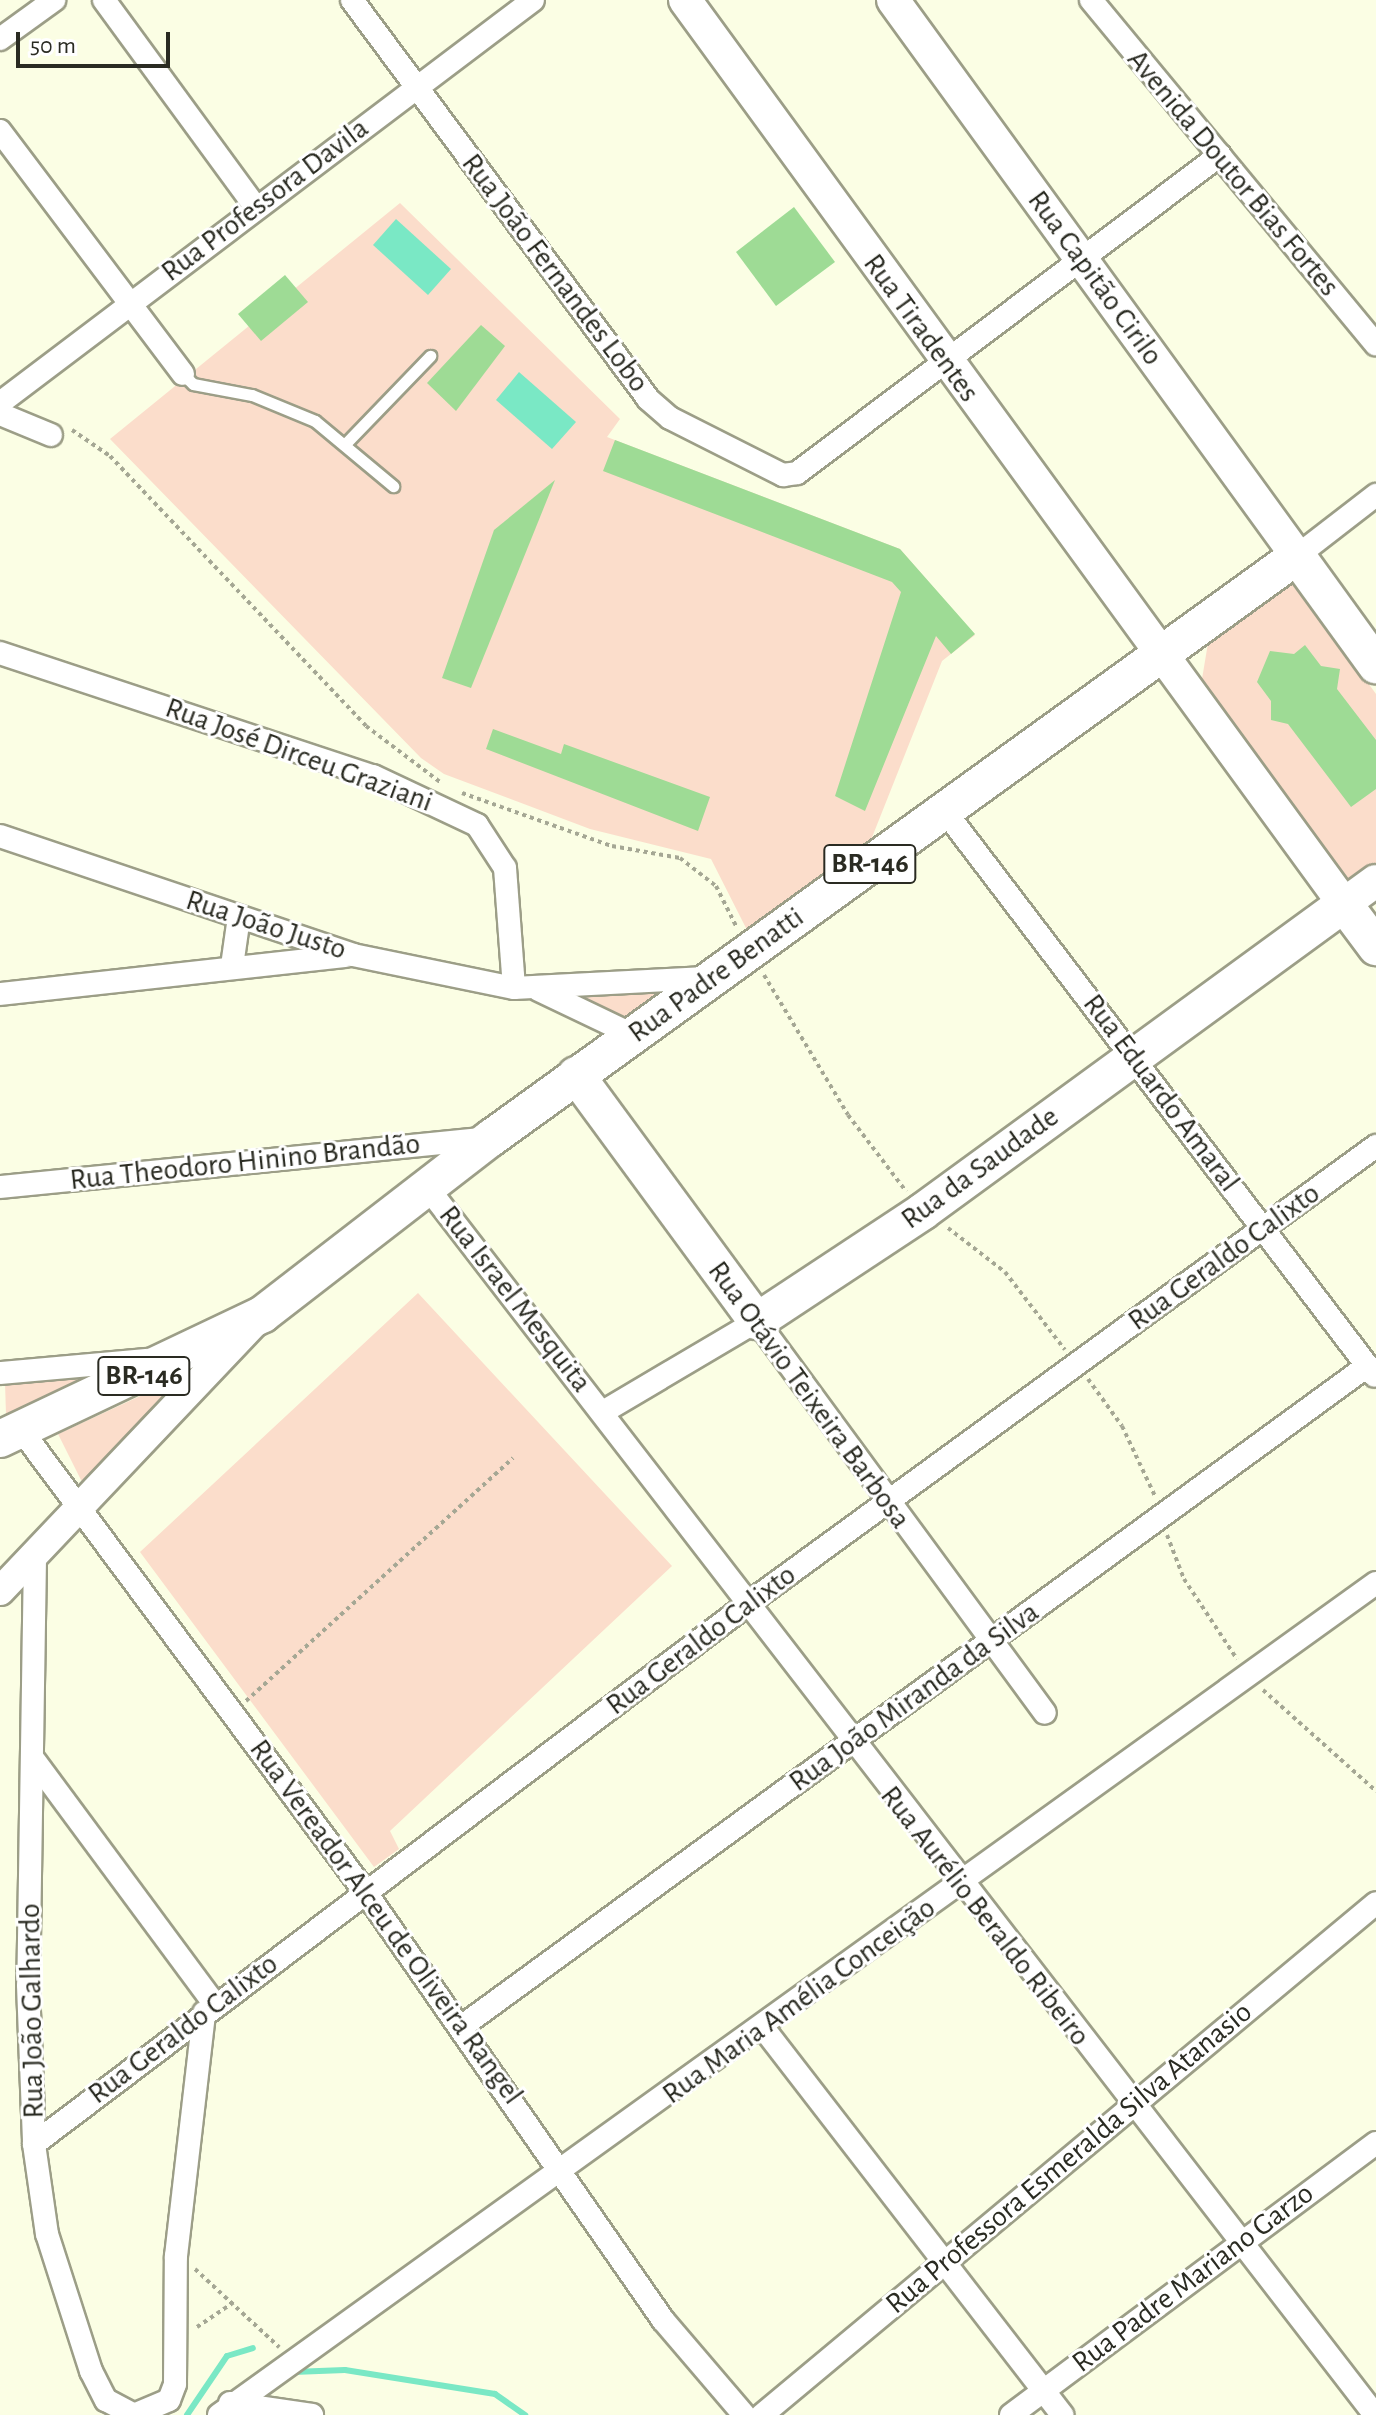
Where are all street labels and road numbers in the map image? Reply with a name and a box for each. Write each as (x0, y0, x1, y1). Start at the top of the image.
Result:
street label: Avenida Doutor Bias Fortes (1119, 42, 1347, 304)
street label: Rua Professora Davila (154, 110, 376, 290)
street label: Rua João Fernandes Lobo (454, 147, 656, 399)
street label: Rua Capitão Cirilo (1020, 184, 1170, 372)
street label: Rua Tiradentes (855, 247, 987, 409)
street label: Rua José Dirceu Graziani (160, 690, 438, 820)
road number: BR-146 (822, 840, 918, 888)
street label: Rua João Justo (181, 882, 351, 968)
street label: Rua Padre Benatti (621, 899, 811, 1051)
street label: Rua Eduardo Amaral (1075, 987, 1247, 1199)
street label: Rua da Saudade (894, 1099, 1066, 1237)
street label: Rua Theodoro Hinino Brandão (68, 1126, 422, 1198)
street label: Rua Geraldo Calixto (1121, 1175, 1327, 1339)
street label: Rua Israel Mesquita (431, 1198, 599, 1400)
street label: Rua Otávio Teixeira Barbosa (700, 1254, 918, 1536)
road number: BR-146 (96, 1352, 192, 1400)
street label: Rua Geraldo Calixto (599, 1557, 803, 1723)
street label: Rua João Miranda da Silva (782, 1594, 1046, 1800)
street label: Rua Vereador Alceu de Oliveira Rangel (241, 1732, 531, 2112)
street label: Rua Aurélio Beraldo Ribeiro (872, 1779, 1098, 2053)
street label: Rua Maria Amélia Conceição (656, 1890, 942, 2112)
street label: Rua João Galhardo (12, 1903, 52, 2119)
street label: Rua Geraldo Calixto (81, 1946, 285, 2112)
street label: Rua Professora Esmeralda Silva Atanasio (879, 1994, 1259, 2322)
street label: Rua Padre Mariano Garzo (1065, 2175, 1321, 2381)

